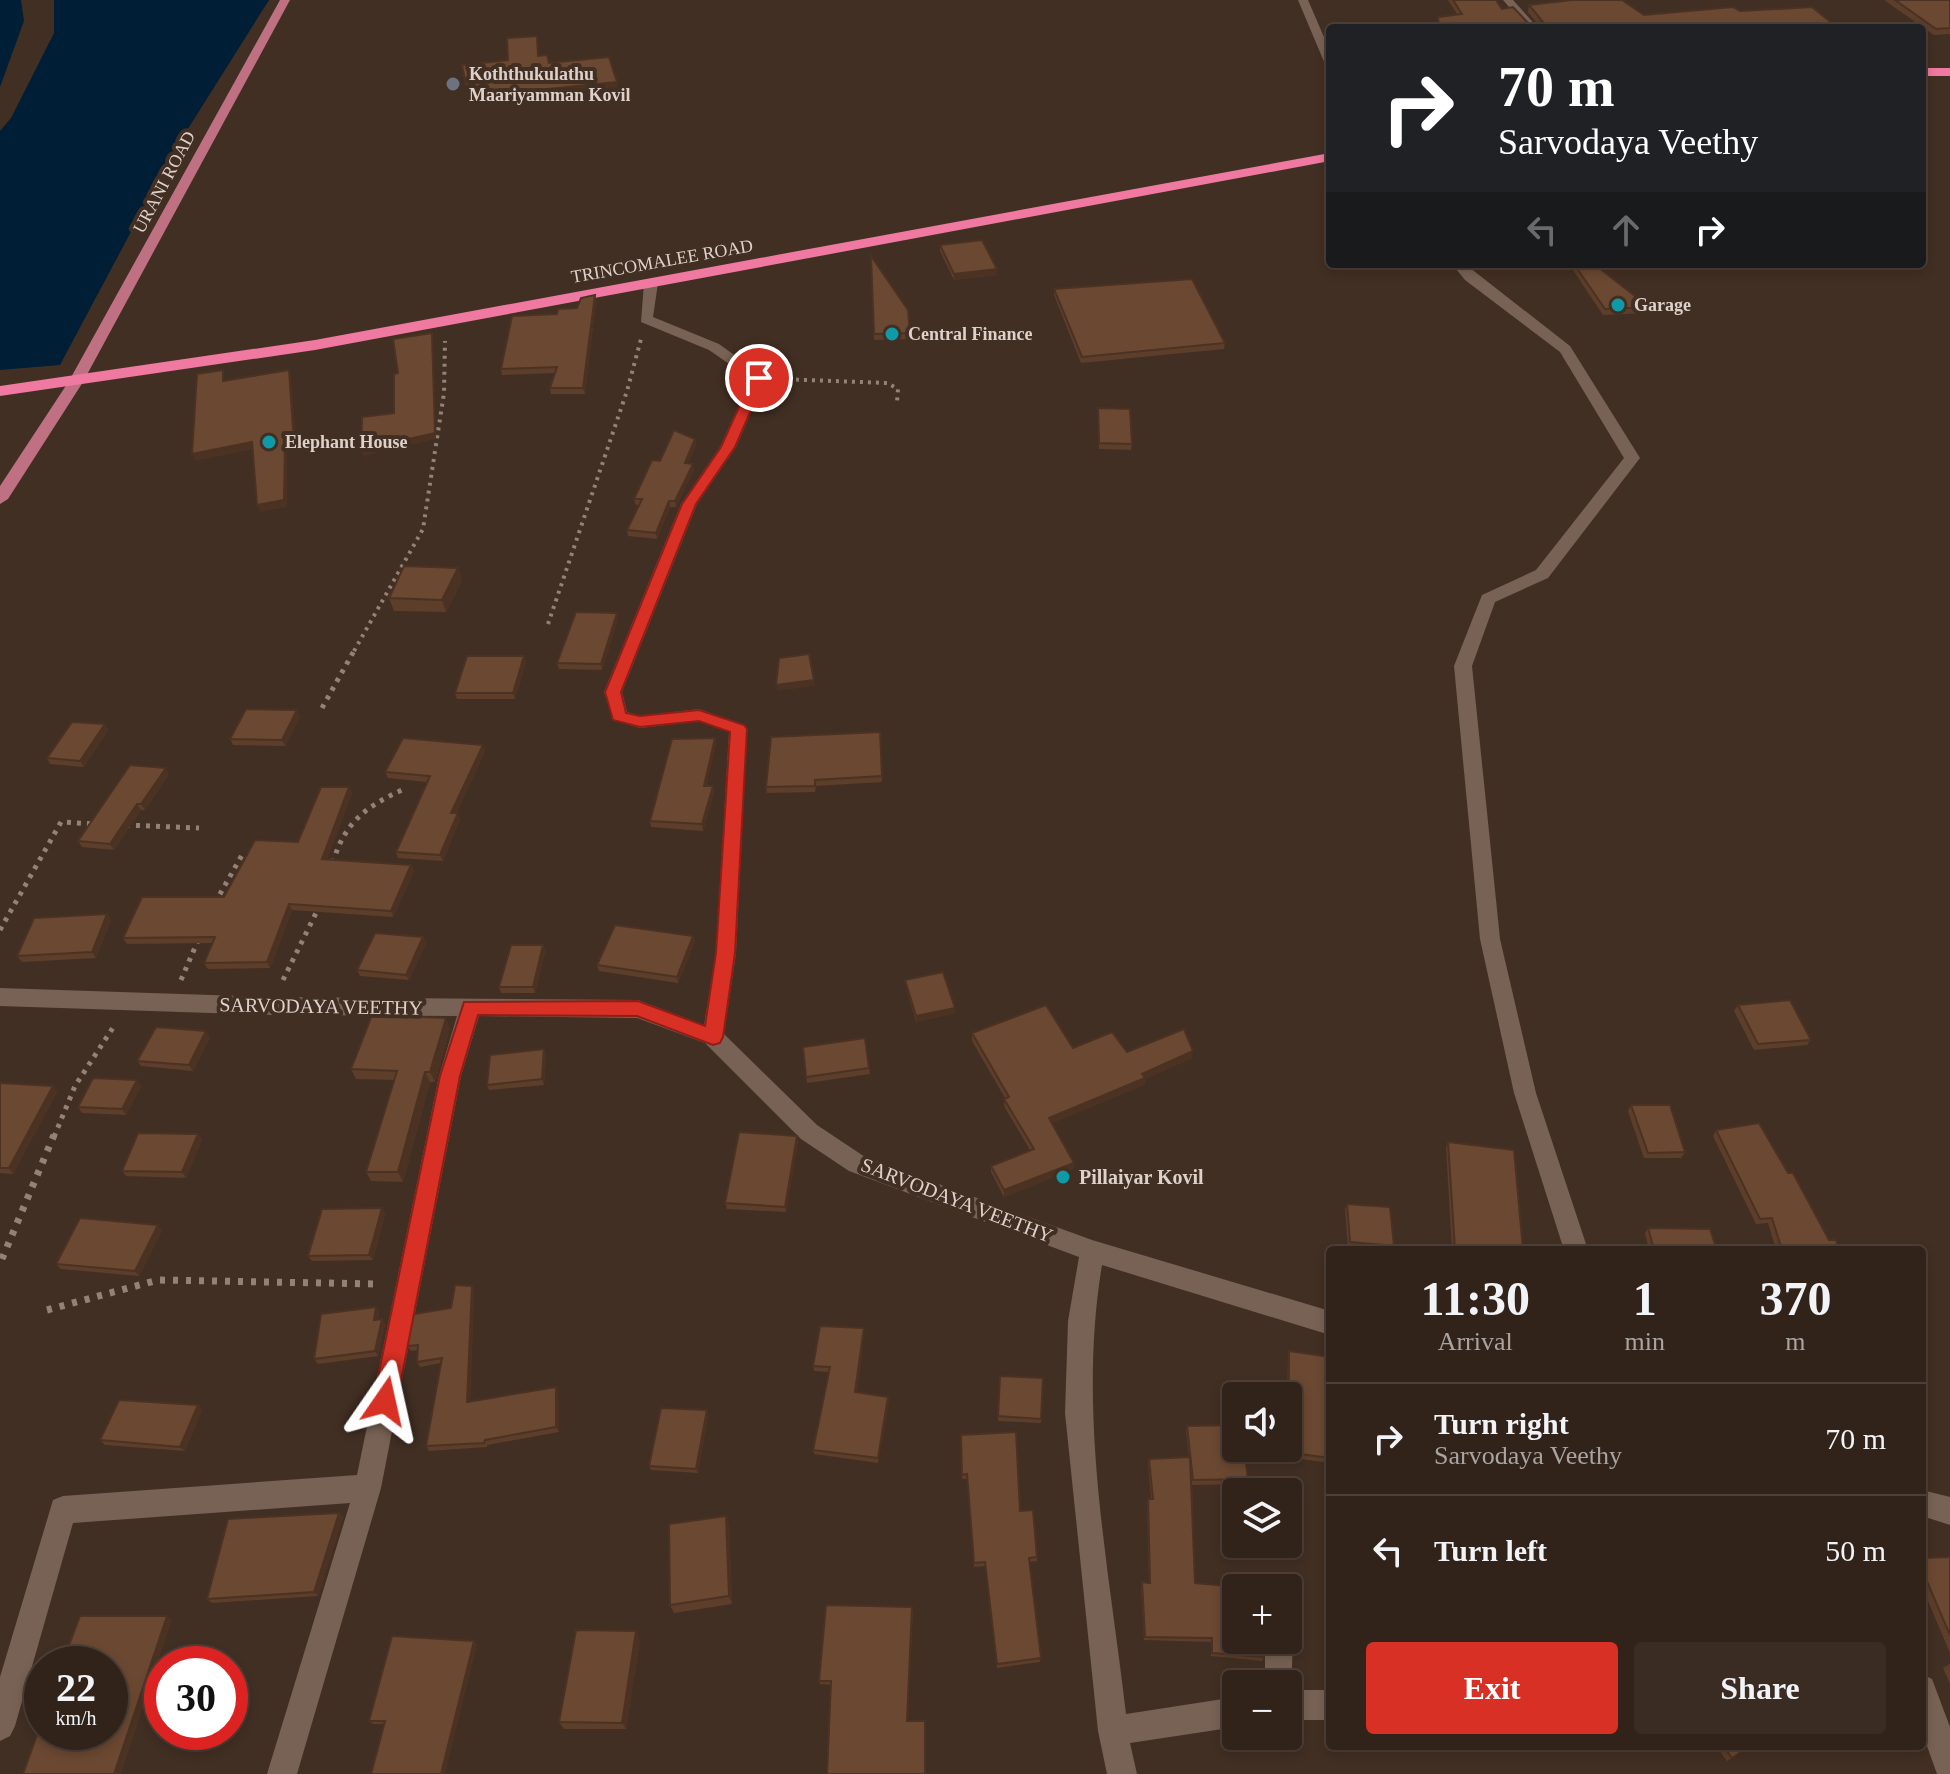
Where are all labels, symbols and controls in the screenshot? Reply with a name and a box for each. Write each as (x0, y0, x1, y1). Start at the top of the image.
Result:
icon: right (1366, 56, 1470, 160)
text: 70 m (1498, 56, 1615, 118)
place label: Koththukulathu Maariyamman Kovil (469, 64, 630, 105)
marker: Koththukulathu Maariyamman Kovil (444, 75, 462, 93)
text: Sarvodaya Veethy (1498, 122, 1758, 162)
street label: URANI ROAD (129, 128, 199, 236)
icon: left (1520, 208, 1564, 252)
icon: ahead (1604, 208, 1648, 252)
icon: right (1688, 208, 1732, 252)
street label: TRINCOMALEE ROAD (569, 235, 755, 287)
place label: Garage (1634, 295, 1691, 315)
marker: Garage (1609, 296, 1627, 314)
place label: Central Finance (908, 324, 1032, 344)
marker: Central Finance (883, 325, 901, 343)
pin (725, 344, 793, 412)
icon: arrive (737, 356, 781, 400)
place label: Elephant House (285, 432, 408, 452)
marker: Elephant House (260, 433, 278, 451)
street label: SARVODAYA VEETHY (219, 993, 423, 1019)
street label: SARVODAYA VEETHY (858, 1153, 1056, 1247)
place label: Pillaiyar Kovil (1079, 1166, 1204, 1189)
marker: Pillaiyar Kovil (1054, 1168, 1072, 1186)
text: 11:30 (1421, 1272, 1530, 1325)
text: 1 (1633, 1272, 1657, 1325)
text: 370 (1759, 1272, 1831, 1325)
text: Arrival (1438, 1327, 1513, 1356)
text: min (1624, 1327, 1665, 1356)
text: m (1785, 1327, 1806, 1356)
position arrow (343, 1359, 427, 1443)
map controls (1222, 1382, 1302, 1750)
button: sound (1222, 1382, 1302, 1462)
text: Turn right (1434, 1407, 1569, 1440)
icon: right (1366, 1417, 1410, 1461)
text: 70 m (1825, 1422, 1886, 1455)
text: Sarvodaya Veethy (1434, 1441, 1622, 1470)
button: layers (1222, 1478, 1302, 1558)
icon: left (1366, 1529, 1410, 1573)
text: Turn left (1434, 1534, 1547, 1567)
text: 50 m (1825, 1534, 1886, 1567)
button: + (1222, 1574, 1302, 1654)
button: Exit (1366, 1642, 1618, 1734)
button: Share (1634, 1642, 1886, 1734)
speed limit sign: 30 (144, 1646, 248, 1750)
text: 22 (56, 1665, 96, 1710)
button: − (1222, 1670, 1302, 1750)
text: km/h (55, 1707, 97, 1729)

